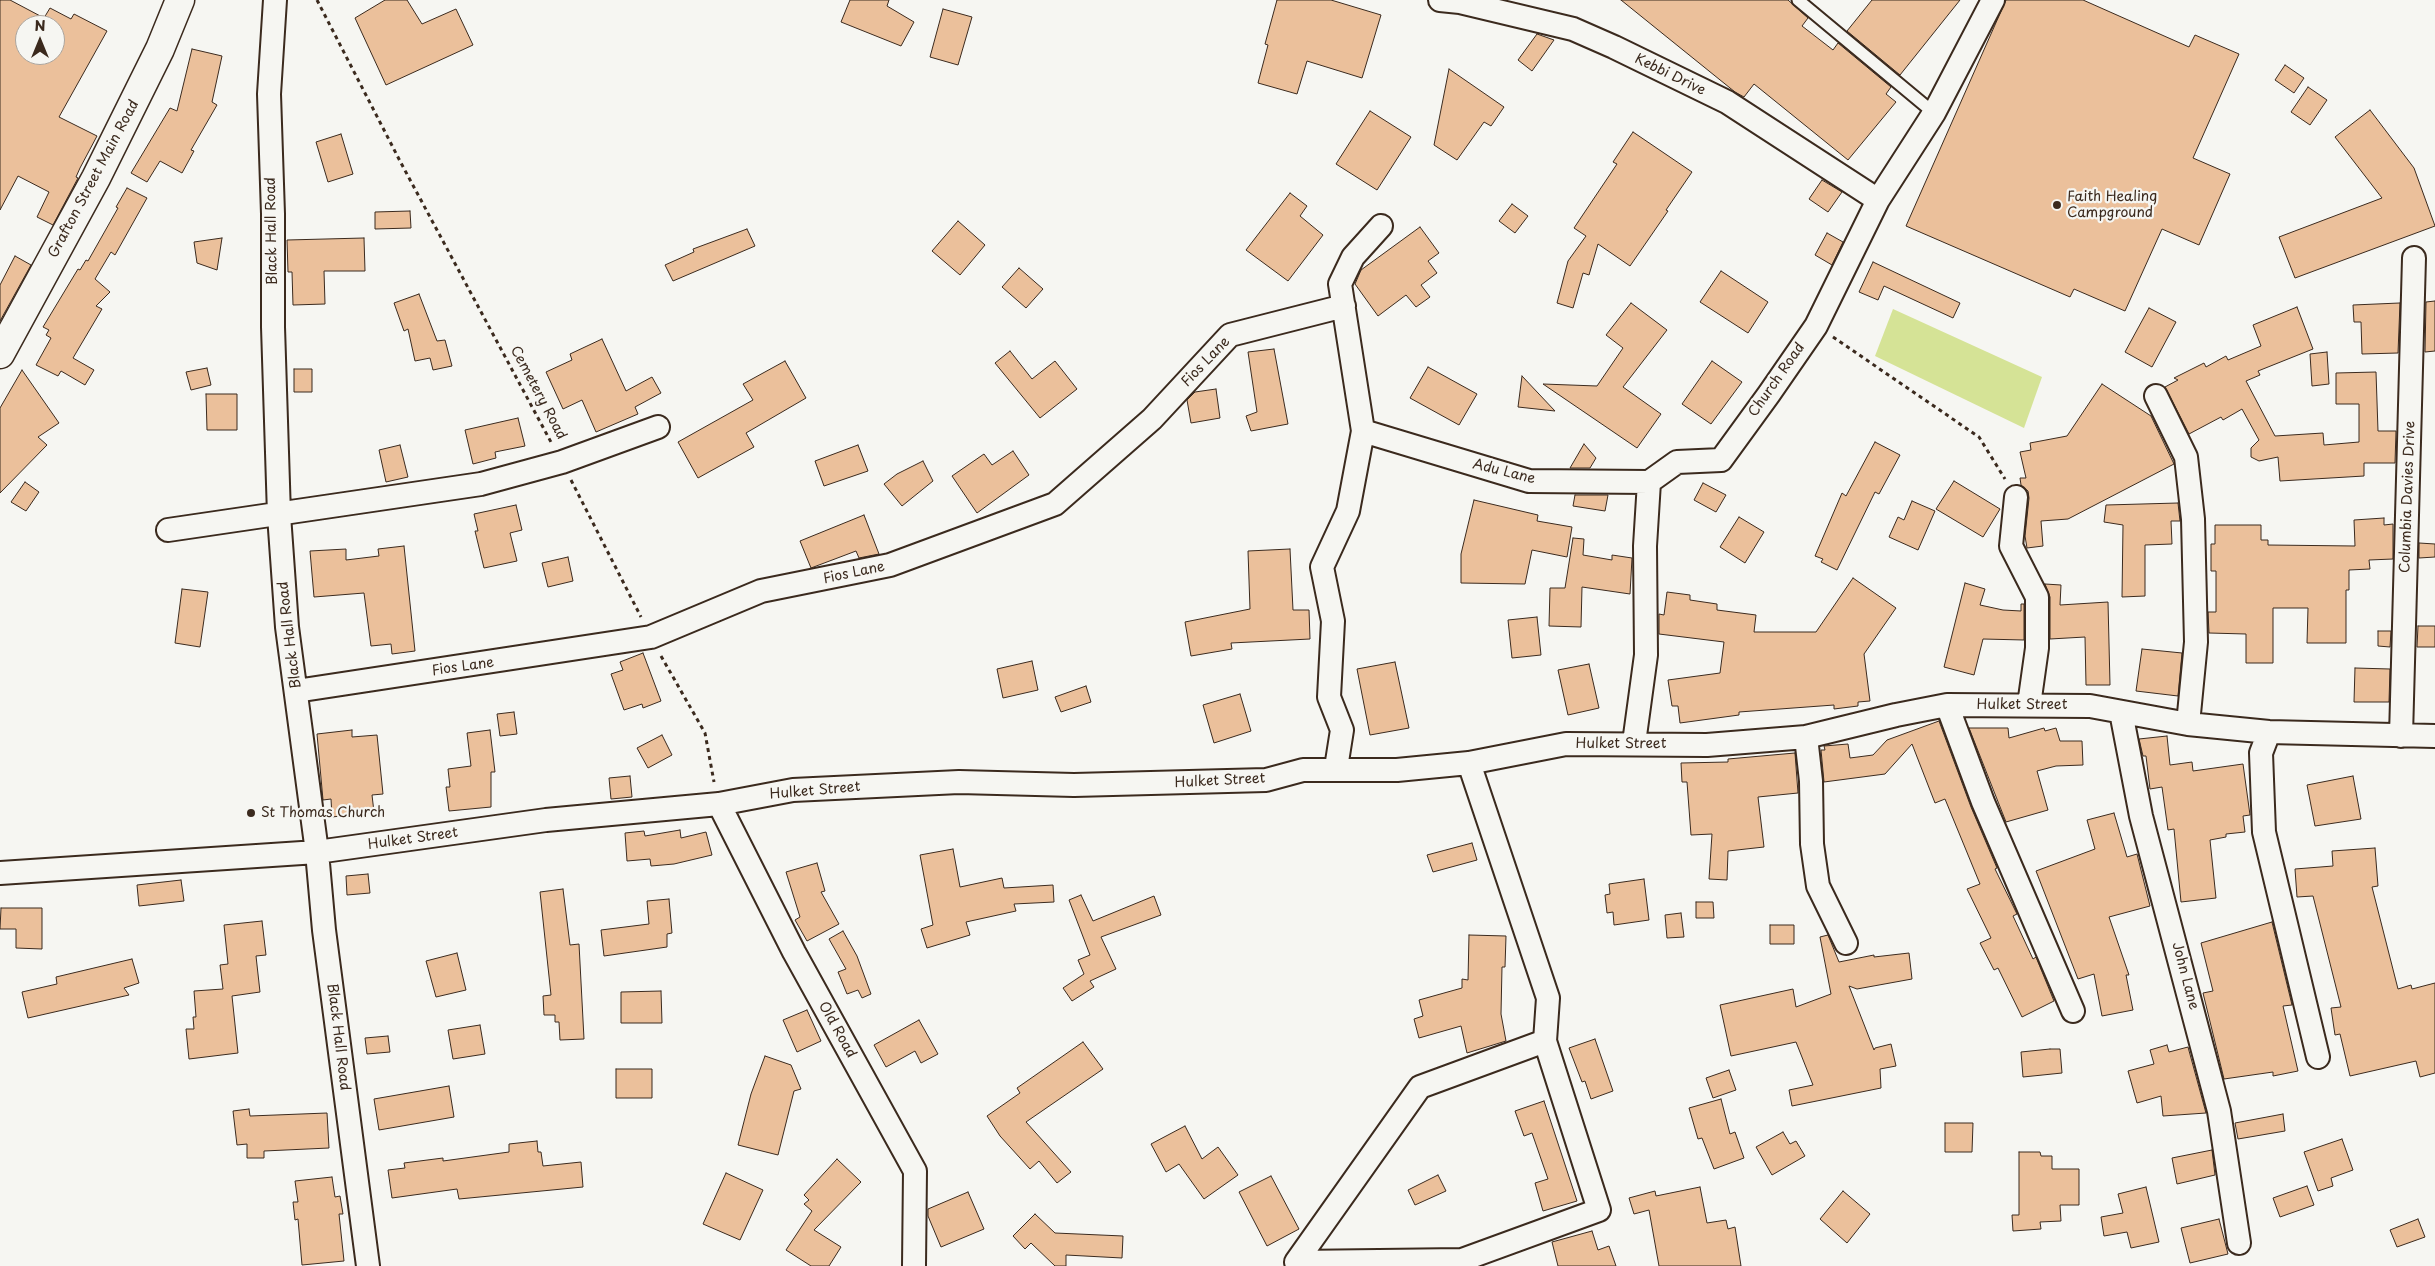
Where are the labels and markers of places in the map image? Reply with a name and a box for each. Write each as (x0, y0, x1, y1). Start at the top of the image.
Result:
place label: Faith Healing Campground (2067, 189, 2157, 222)
marker: Faith Healing Campground (2051, 199, 2063, 211)
place label: St Thomas Church (261, 805, 385, 821)
marker: St Thomas Church (245, 807, 257, 819)

